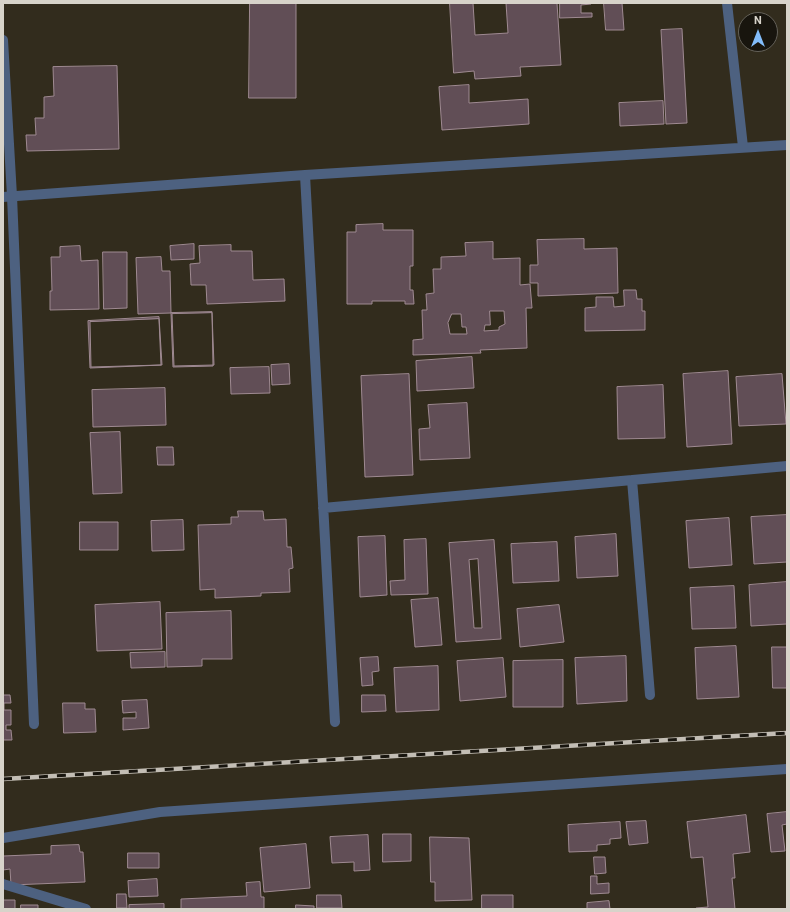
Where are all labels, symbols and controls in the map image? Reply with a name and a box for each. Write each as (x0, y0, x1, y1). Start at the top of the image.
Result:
north arrow (738, 12, 778, 52)
text: N (754, 14, 762, 27)

